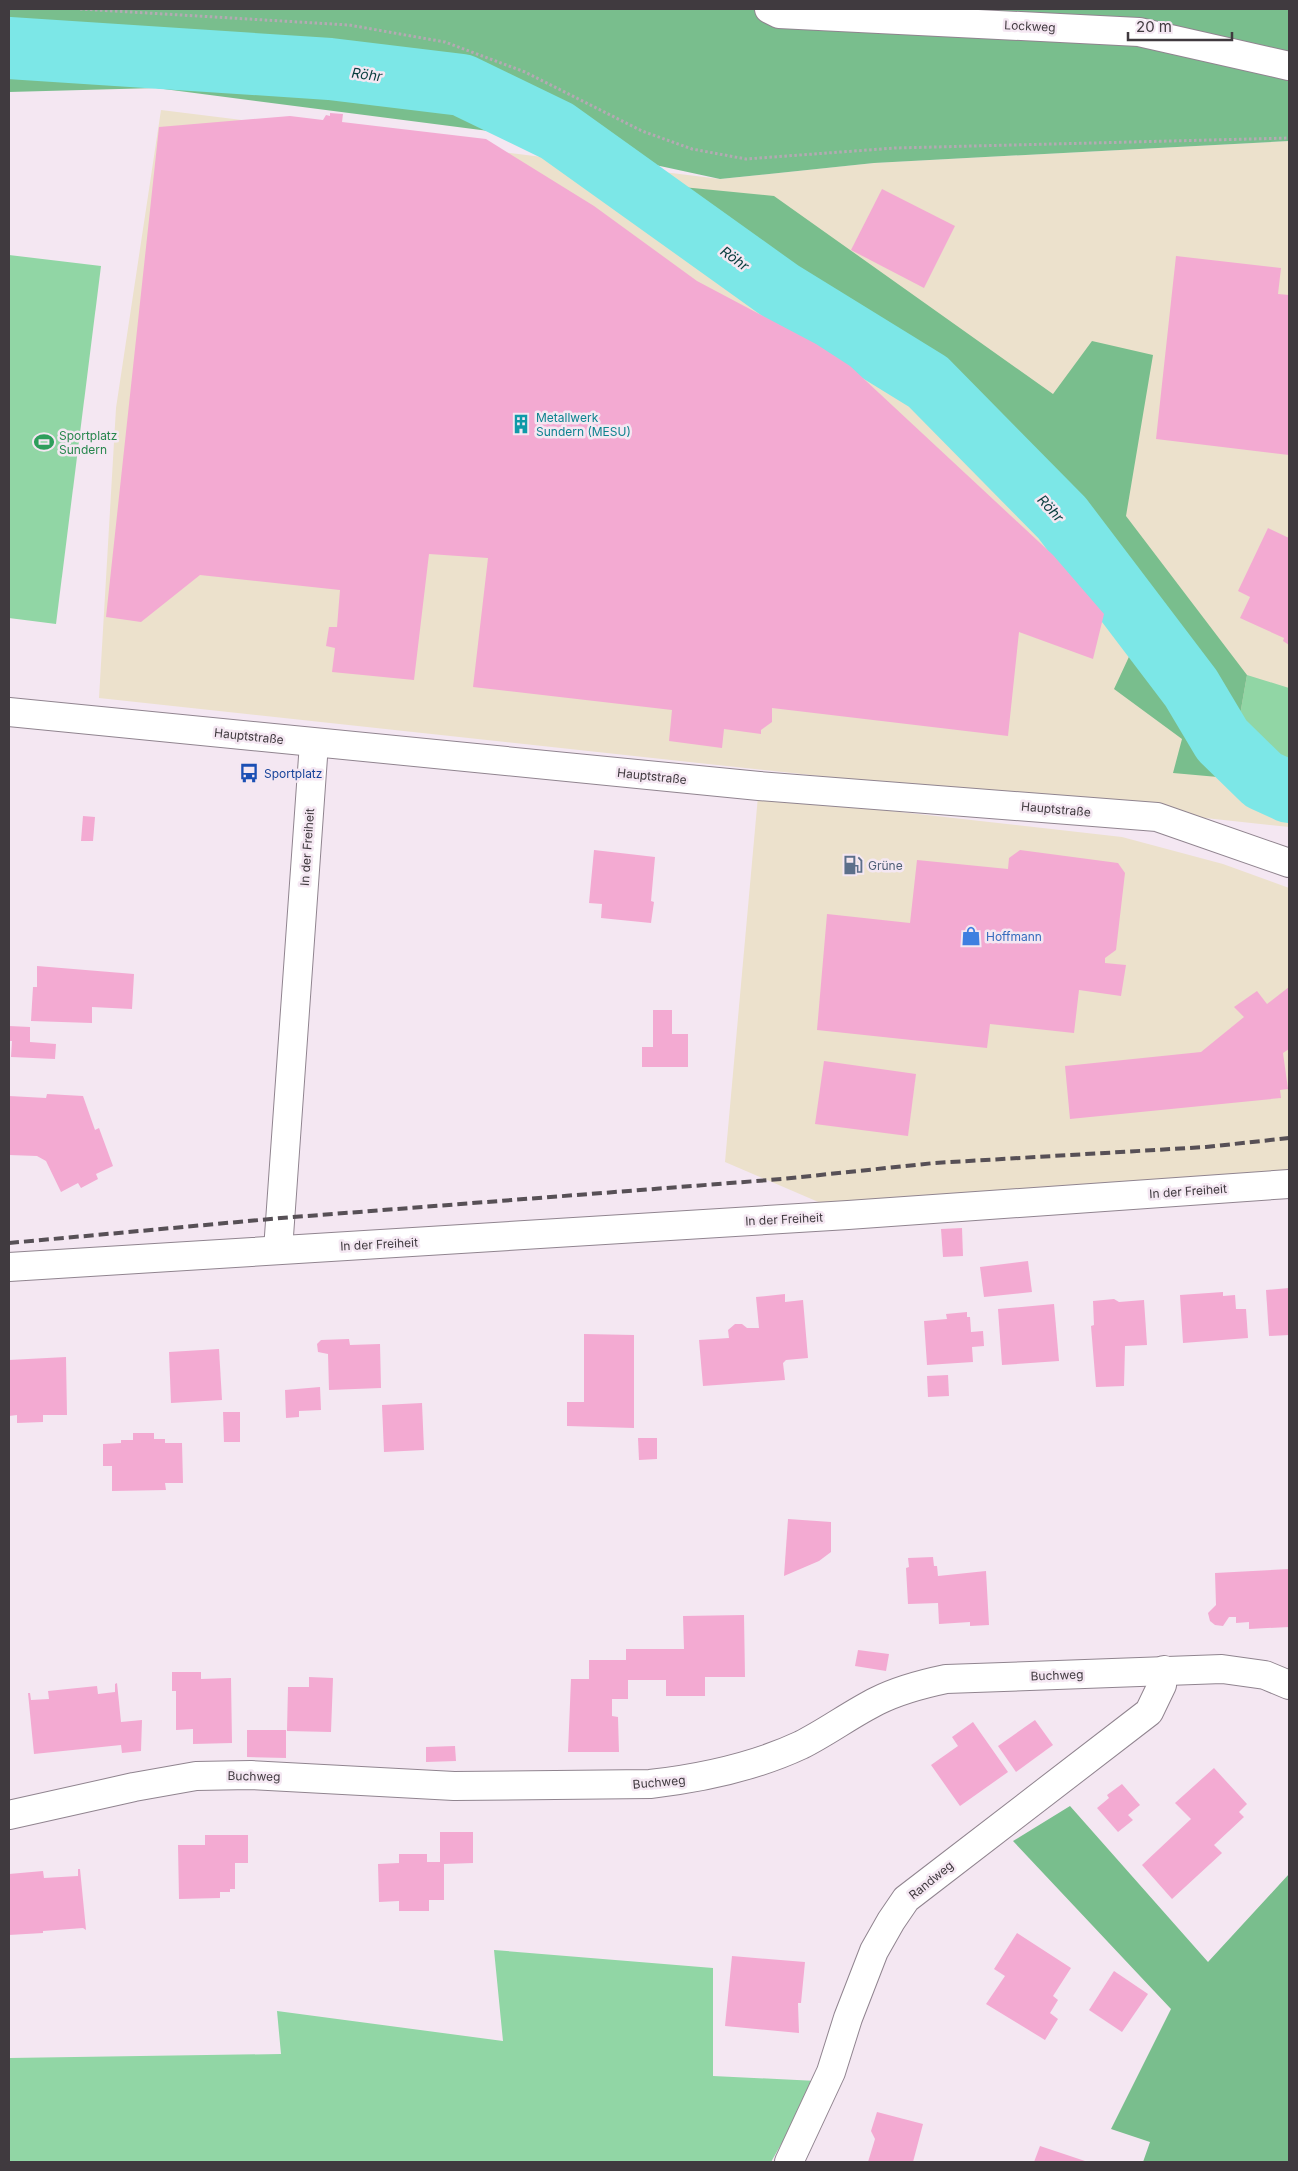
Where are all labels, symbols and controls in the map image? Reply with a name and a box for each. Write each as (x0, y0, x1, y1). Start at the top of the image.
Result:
scale bar (1128, 10, 1232, 42)
street label: Lockweg (1004, 17, 1056, 35)
text: 20 m (1136, 17, 1172, 36)
water label: Röhr (351, 64, 384, 84)
water label: Röhr (718, 242, 753, 274)
place label: Metallwerk Sundern (MESU) (536, 410, 631, 439)
building icon: Metallwerk Sundern (MESU) (510, 413, 532, 435)
place label: Sportplatz Sundern (59, 428, 117, 457)
sports icon: Sportplatz Sundern (33, 431, 55, 453)
water label: Röhr (1034, 491, 1068, 526)
street label: Hauptstraße (213, 725, 285, 747)
bus stop icon: Sportplatz (238, 762, 260, 784)
street label: Hauptstraße (616, 765, 688, 787)
place label: Sportplatz (264, 766, 322, 781)
street label: Hauptstraße (1021, 798, 1091, 820)
street label: In der Freiheit (297, 808, 317, 886)
fuel station icon: Grüne (842, 854, 864, 876)
place label: Grüne (868, 858, 903, 873)
shop icon: Hoffmann (960, 925, 982, 947)
place label: Hoffmann (986, 929, 1042, 944)
street label: In der Freiheit (1149, 1181, 1227, 1201)
street label: In der Freiheit (745, 1209, 823, 1229)
street label: In der Freiheit (340, 1234, 418, 1254)
street label: Buchweg (1030, 1667, 1084, 1683)
street label: Buchweg (227, 1768, 281, 1784)
street label: Buchweg (632, 1772, 686, 1792)
street label: Randweg (906, 1858, 956, 1902)

